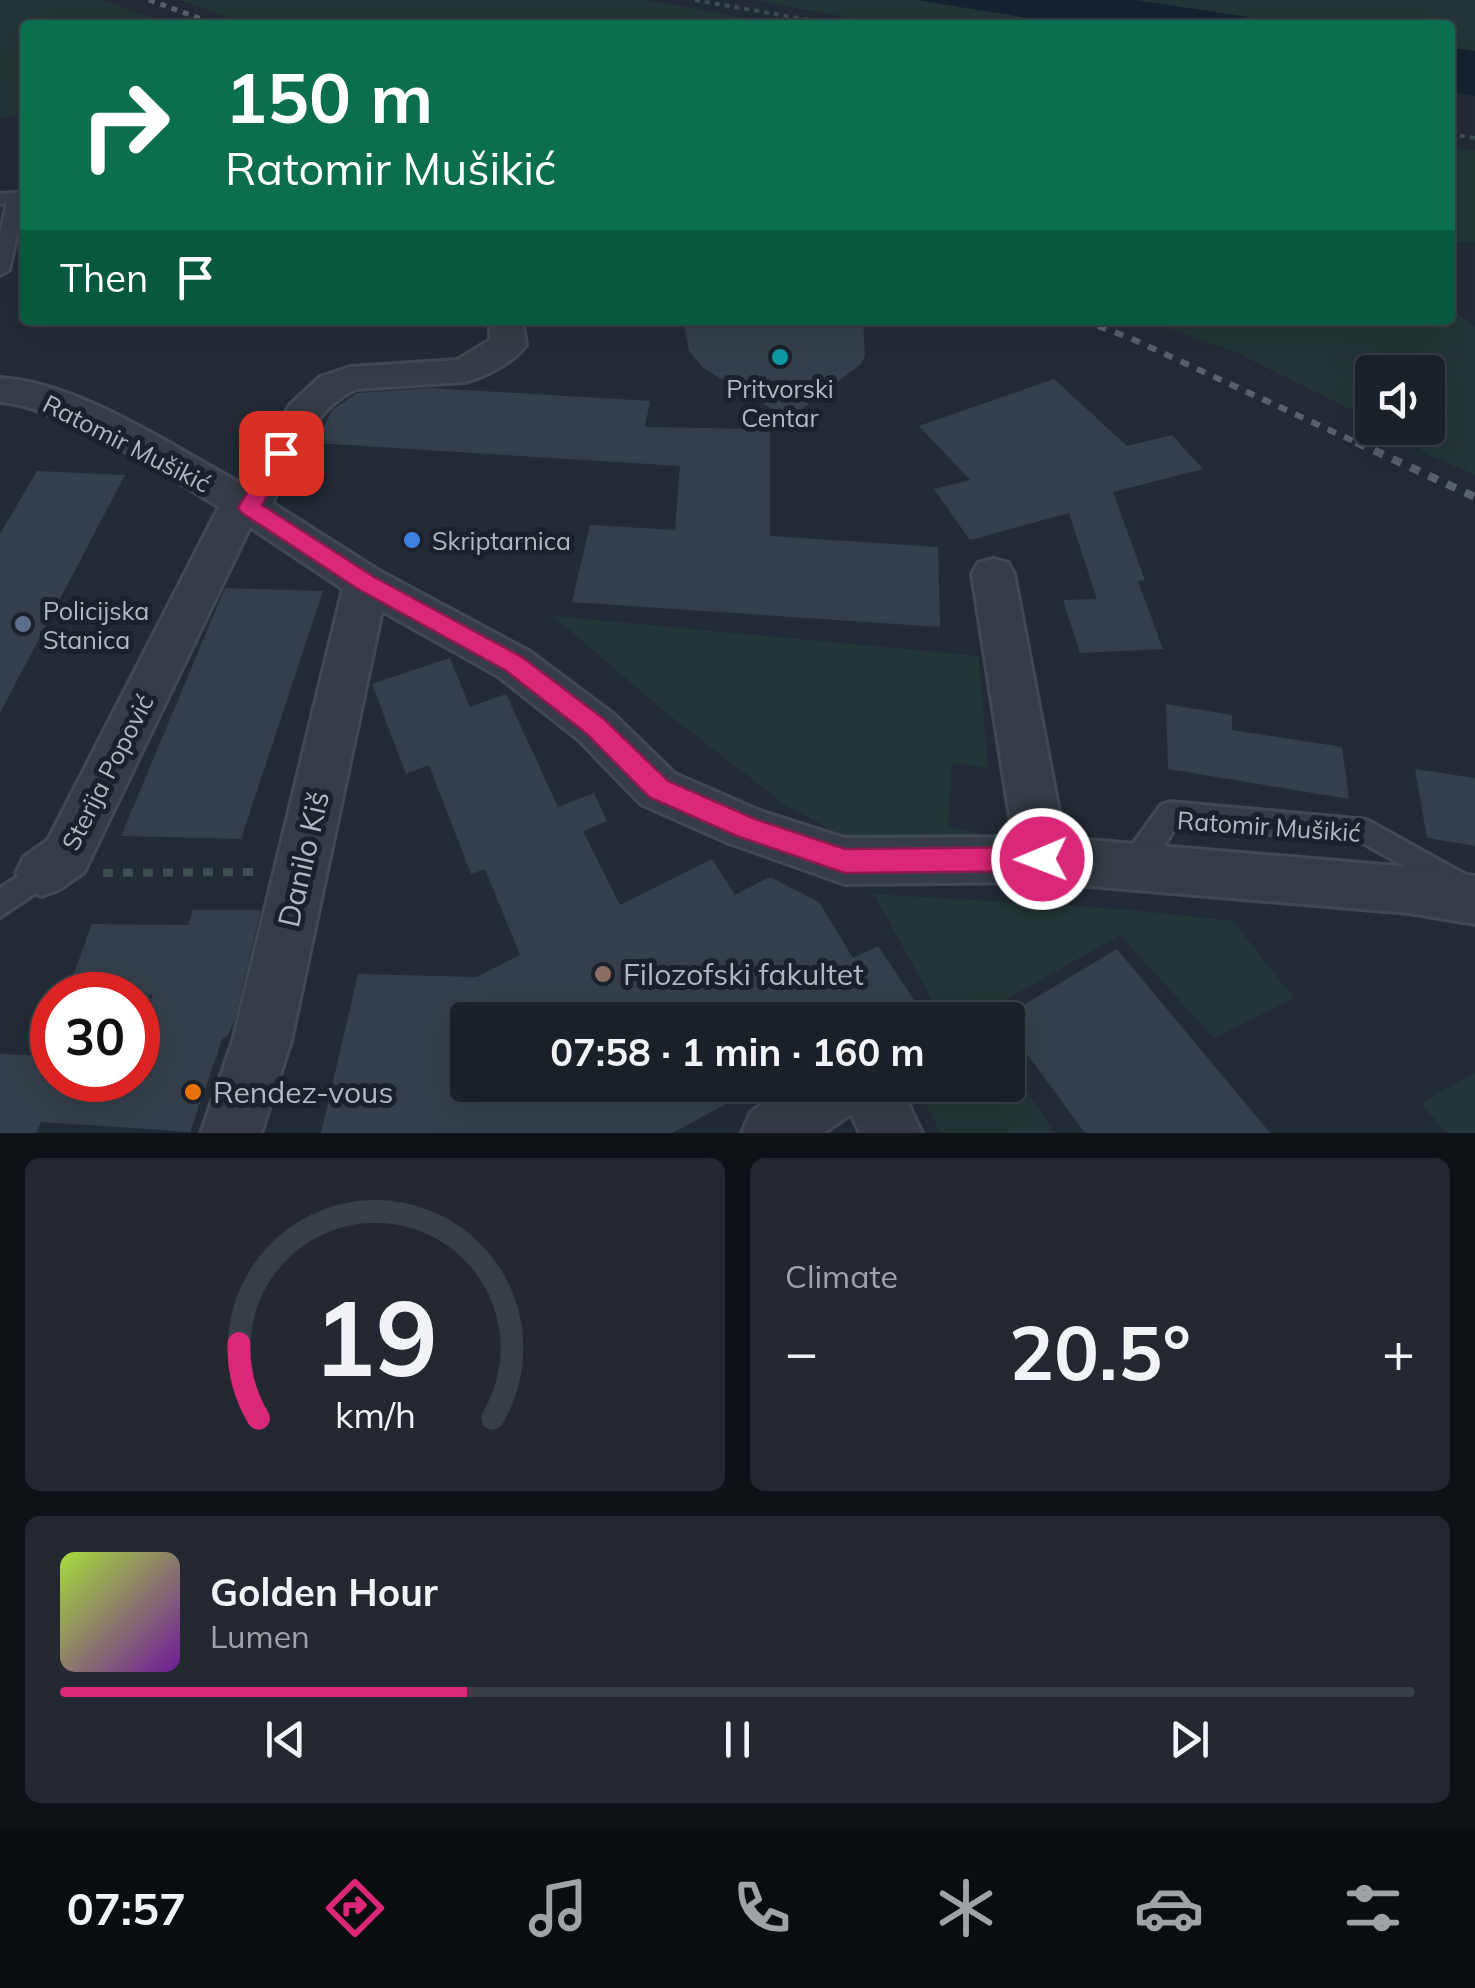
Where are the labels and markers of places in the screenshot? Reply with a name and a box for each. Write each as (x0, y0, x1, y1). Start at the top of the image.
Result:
marker: Pritvorski Centar (769, 346, 791, 368)
place label: Pritvorski Centar (726, 373, 834, 433)
pin (239, 411, 324, 496)
place label: Skriptarnica (432, 525, 571, 556)
marker: Skriptarnica (401, 529, 423, 551)
place label: Policijska Stanica (43, 595, 149, 655)
marker: Policijska Stanica (12, 613, 34, 635)
place label: Filozofski fakultet (623, 955, 864, 993)
marker: Filozofski fakultet (592, 963, 614, 985)
place label: Rendez-vous (213, 1073, 393, 1111)
marker: Rendez-vous (182, 1081, 204, 1103)

